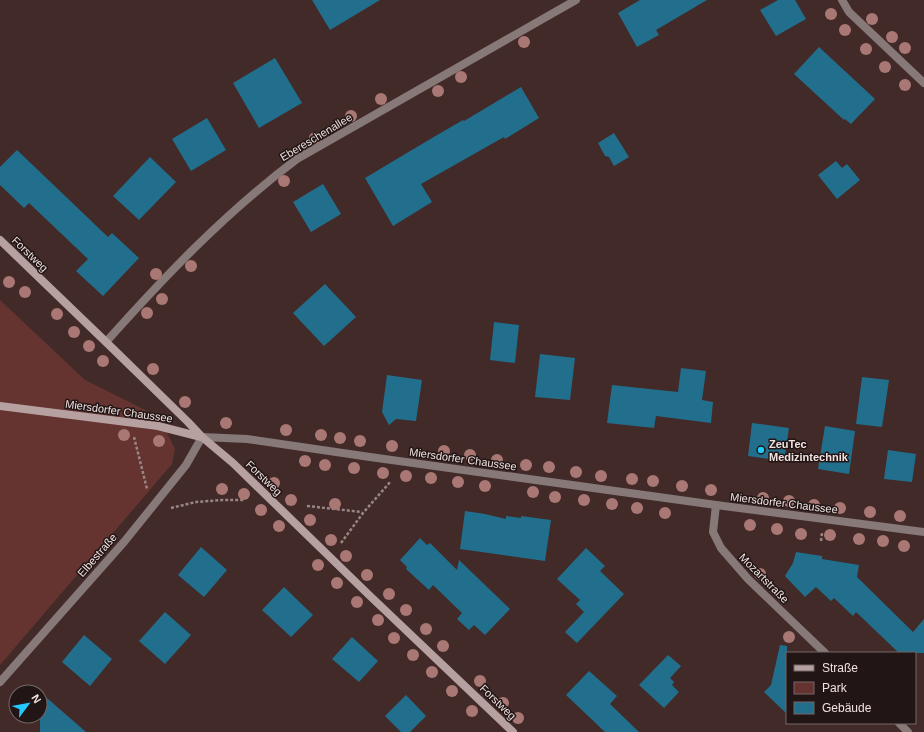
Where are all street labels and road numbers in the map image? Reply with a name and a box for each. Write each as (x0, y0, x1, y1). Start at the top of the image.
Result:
street label: Ebereschenallee (278, 111, 354, 163)
street label: Forstweg (10, 234, 50, 274)
street label: Miersdorfer Chaussee (65, 398, 173, 424)
street label: Miersdorfer Chaussee (409, 446, 517, 472)
street label: Forstweg (244, 458, 284, 498)
street label: Miersdorfer Chaussee (730, 490, 838, 516)
street label: Elbestraße (75, 531, 119, 579)
street label: Mozartstraße (737, 551, 791, 605)
street label: Forstweg (478, 682, 518, 722)

